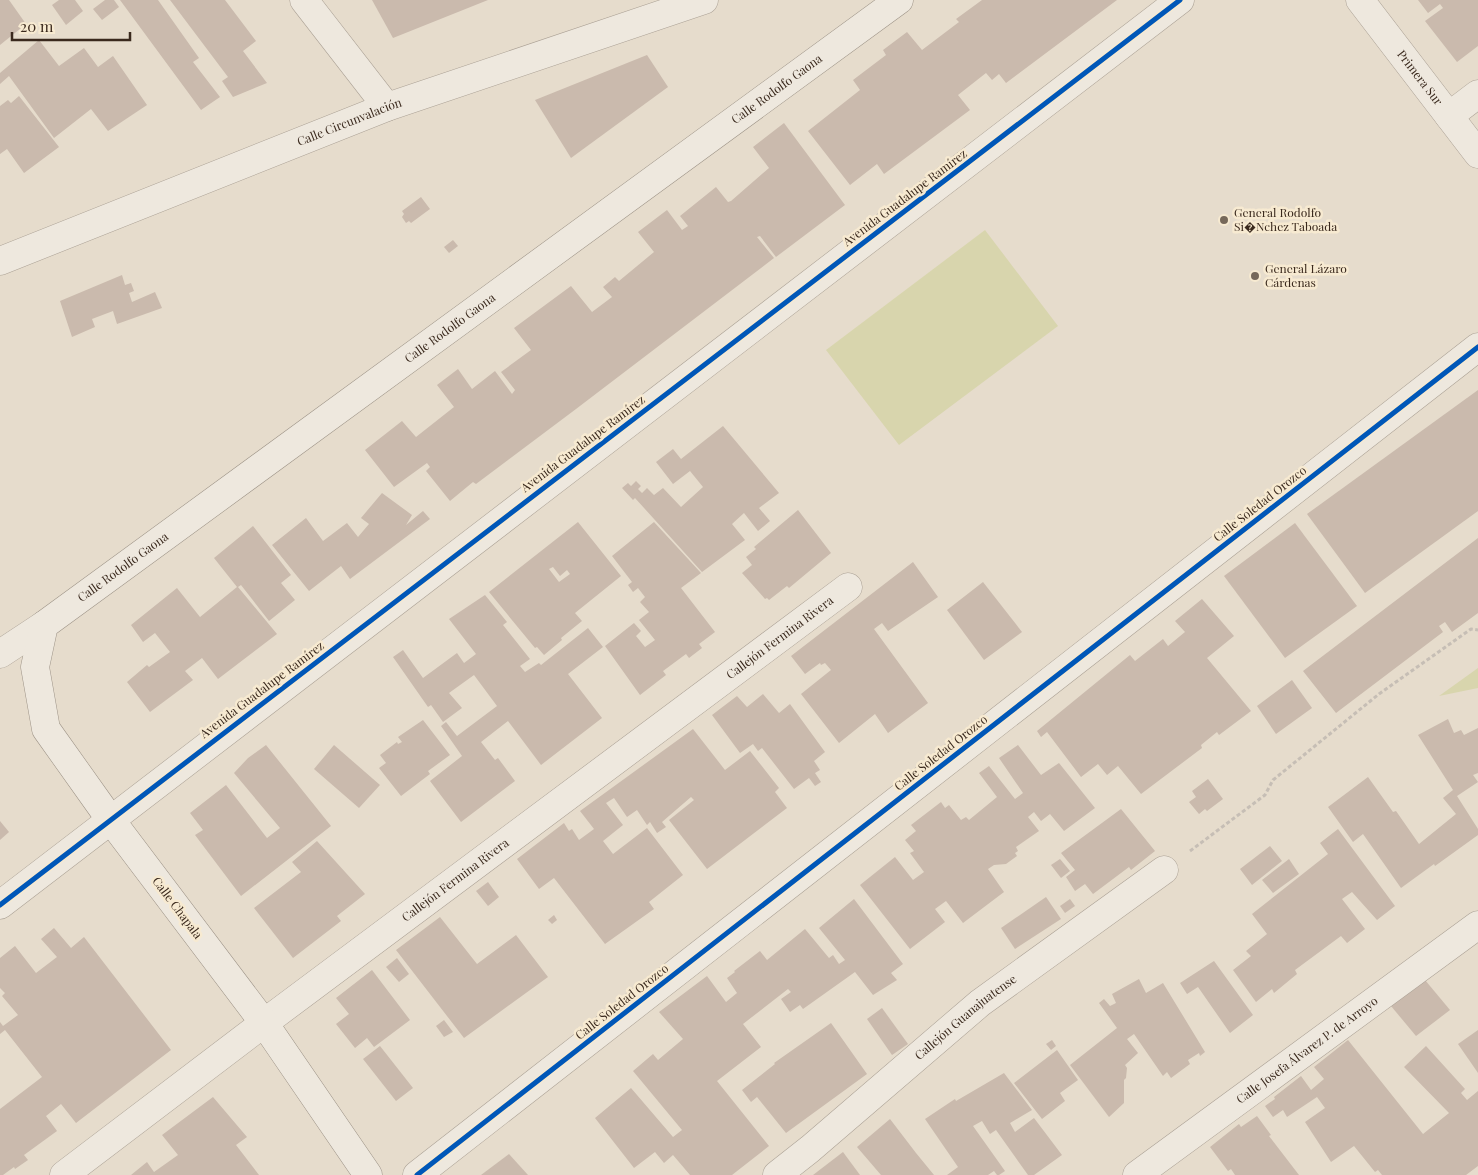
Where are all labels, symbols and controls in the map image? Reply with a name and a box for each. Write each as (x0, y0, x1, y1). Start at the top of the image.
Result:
scale bar (12, 10, 130, 42)
text: 20 m (20, 16, 54, 36)
street label: Primera Sur (1394, 46, 1447, 109)
street label: Calle Rodolfo Gaona (728, 50, 825, 127)
street label: Calle Circunvalación (294, 94, 404, 149)
street label: Avenida Guadalupe Ramírez (838, 145, 970, 250)
place label: General Rodolfo Si�Nchez Taboada (1234, 204, 1337, 234)
marker: General Rodolfo Si�Nchez Taboada (1218, 214, 1230, 226)
place label: General Lázaro Cárdenas (1265, 260, 1347, 290)
marker: General Lázaro Cárdenas (1249, 270, 1261, 282)
street label: Calle Rodolfo Gaona (401, 289, 498, 366)
street label: Avenida Guadalupe Ramírez (516, 391, 648, 496)
street label: Calle Soledad Orozco (1210, 462, 1310, 545)
street label: Calle Rodolfo Gaona (74, 528, 171, 605)
street label: Callejón Fermina Rivera (723, 592, 836, 682)
street label: Avenida Guadalupe Ramírez (195, 637, 327, 742)
street label: Calle Soledad Orozco (891, 711, 991, 794)
street label: Callejón Fermina Rivera (398, 834, 512, 925)
street label: Calle Chapala (149, 873, 206, 942)
street label: Calle Soledad Orozco (572, 960, 672, 1043)
street label: Callejón Guanajuatense (911, 970, 1019, 1063)
street label: Calle Josefa Álvarez P. de Arroyo (1233, 992, 1381, 1107)

